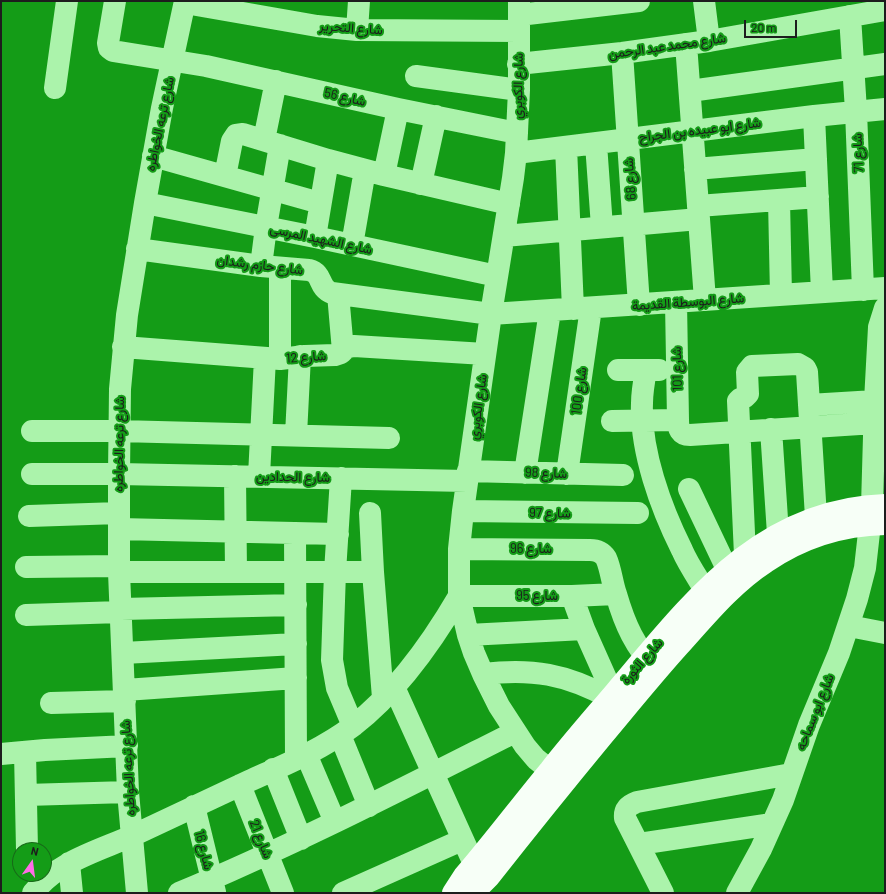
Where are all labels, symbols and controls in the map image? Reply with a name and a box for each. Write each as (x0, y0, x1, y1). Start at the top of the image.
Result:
scale bar (746, 12, 799, 38)
street label: شارع التحرير (319, 18, 383, 38)
text: 20 m (751, 20, 777, 34)
street label: شارع محمد عبد الرحمن (607, 30, 727, 62)
street label: شارع الكوبري (510, 53, 526, 119)
street label: شارع ترعه الخواطره (142, 76, 178, 172)
street label: شارع 56 (323, 85, 367, 109)
street label: شارع ابو عبيده بن الجراح (638, 115, 762, 145)
street label: شارع 71 (850, 133, 866, 173)
street label: شارع 68 (621, 157, 639, 201)
street label: شارع الشهيد المرسى (268, 221, 374, 257)
street label: شارع حازم رشدان (216, 252, 304, 278)
street label: شارع البوسطة القديمة (631, 290, 745, 314)
street label: شارع 101 (669, 346, 685, 392)
street label: شارع 12 (285, 348, 327, 366)
street label: شارع 100 (568, 366, 590, 416)
street label: شارع الكوبري (466, 373, 490, 441)
street label: شارع ترعه الخواطره (110, 396, 128, 492)
street label: شارع 98 (525, 464, 567, 482)
street label: شارع الحدادين (256, 469, 330, 485)
street label: شارع 97 (529, 505, 571, 521)
street label: شارع 96 (510, 541, 552, 557)
street label: شارع 95 (516, 588, 558, 604)
street label: شارع الثورة (618, 635, 666, 687)
street label: شارع ابو سماحه (793, 672, 837, 752)
street label: شارع ترعه الخواطره (118, 720, 138, 816)
street label: شارع 21 (246, 817, 276, 861)
street label: شارع 16 (192, 829, 216, 871)
north arrow (12, 842, 52, 882)
text: N (30, 844, 40, 858)

